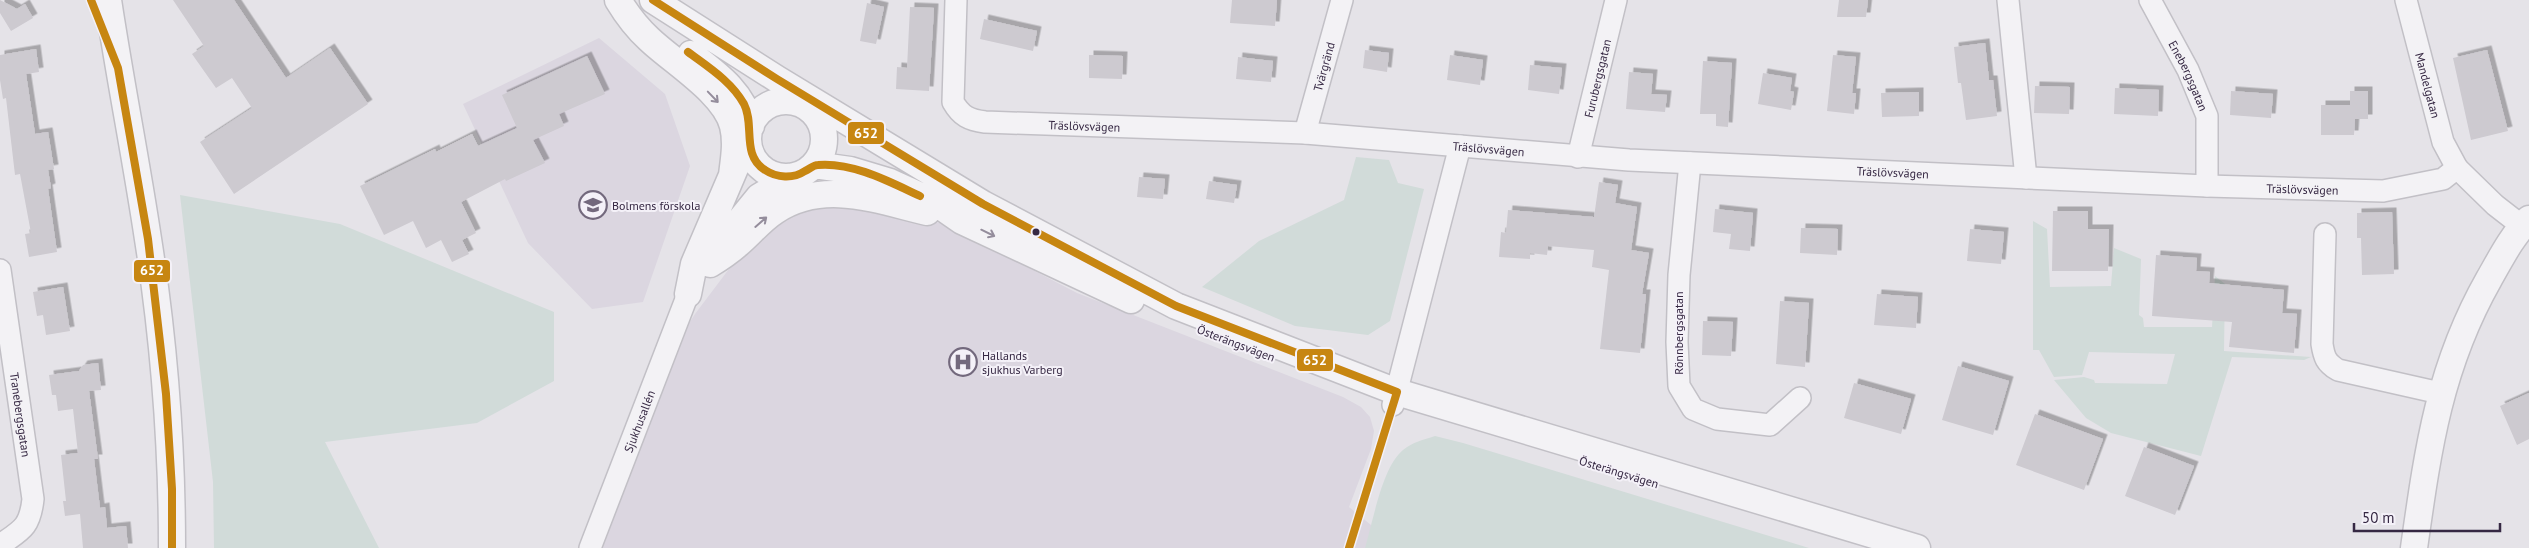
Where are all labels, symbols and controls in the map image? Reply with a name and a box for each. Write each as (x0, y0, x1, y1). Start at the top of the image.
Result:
street label: Furubergsgatan (1580, 37, 1614, 119)
street label: Enebergsgatan (2166, 38, 2212, 113)
street label: Tvärgränd (1309, 40, 1337, 93)
street label: Mandelgatan (2412, 51, 2444, 120)
one-way arrow (707, 90, 719, 103)
street label: Träslövsvägen (1048, 117, 1121, 134)
line badge: 652 (847, 121, 885, 145)
text: 652 (854, 124, 878, 142)
street label: Träslövsvägen (1452, 138, 1525, 159)
street label: Träslövsvägen (1856, 163, 1929, 181)
street label: Träslövsvägen (2266, 180, 2339, 197)
school or university icon: Bolmens förskola (578, 190, 608, 220)
place label: Bolmens förskola (612, 198, 700, 213)
one-way arrow (755, 216, 768, 228)
unlabelled marker (1031, 227, 1041, 237)
one-way arrow (980, 229, 995, 238)
line badge: 652 (133, 259, 171, 283)
text: 652 (140, 261, 164, 279)
street label: Rönnbergsgatan (1671, 291, 1686, 375)
street label: Österängsvägen (1195, 321, 1277, 365)
hospital icon: Hallands sjukhus Varberg (948, 347, 978, 377)
place label: Hallands sjukhus Varberg (982, 348, 1063, 377)
line badge: 652 (1296, 348, 1334, 372)
text: 652 (1303, 351, 1327, 369)
street label: Tranebergsgatan (7, 371, 34, 458)
street label: Sjukhusallén (620, 388, 658, 454)
street label: Österängsvägen (1577, 453, 1661, 491)
scale bar (2354, 500, 2500, 532)
text: 50 m (2362, 508, 2395, 527)

